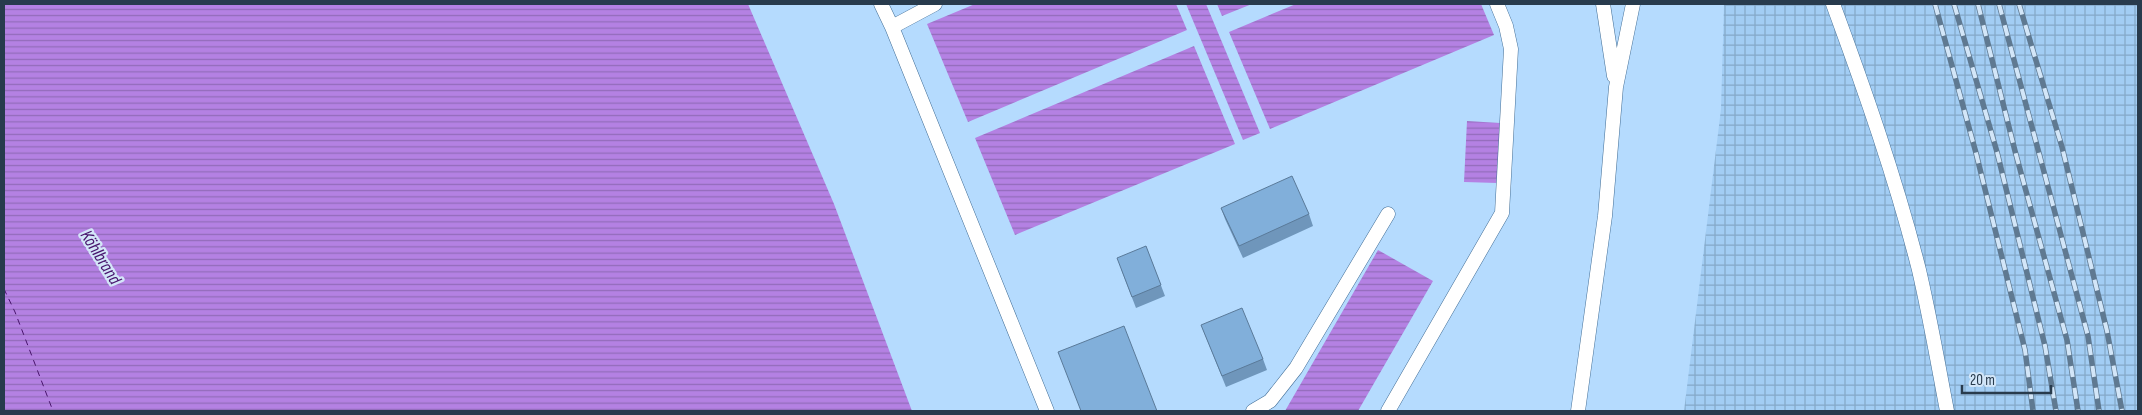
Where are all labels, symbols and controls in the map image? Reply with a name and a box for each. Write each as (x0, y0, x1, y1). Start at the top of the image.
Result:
water label: Köhlbrand (76, 226, 126, 289)
scale bar (1962, 362, 2051, 394)
text: 20 m (1970, 371, 1995, 390)

